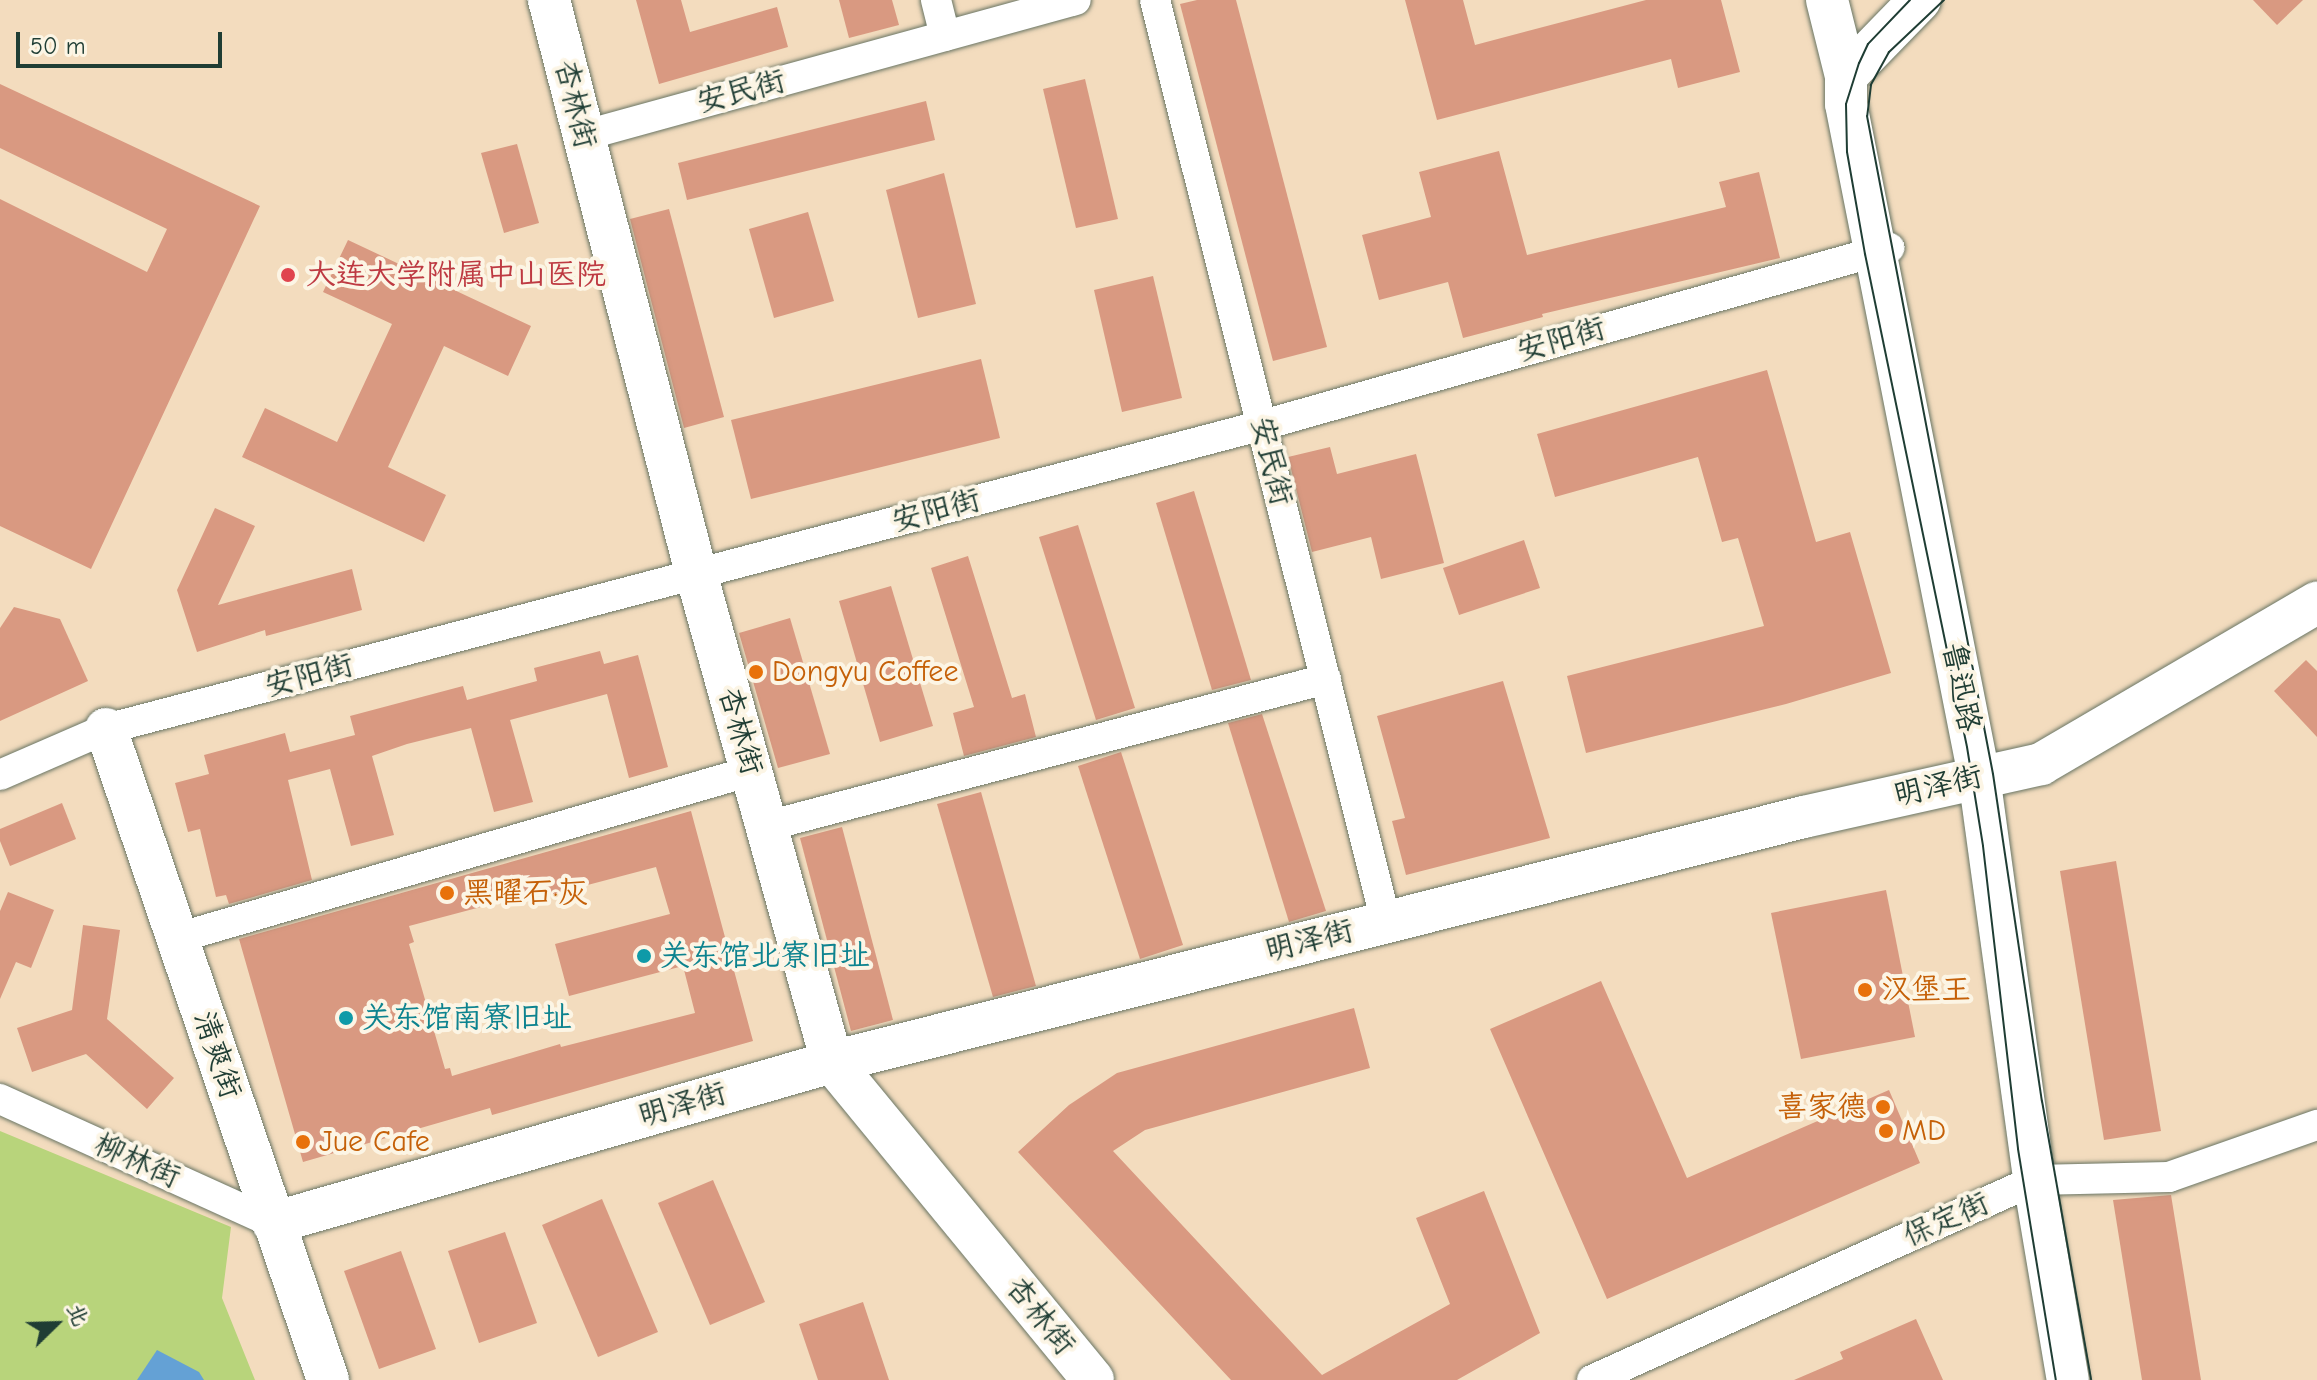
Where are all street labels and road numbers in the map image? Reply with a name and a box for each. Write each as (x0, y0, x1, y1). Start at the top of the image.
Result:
street label: 杏林街 (547, 56, 603, 152)
street label: 安民街 (693, 63, 789, 121)
street label: 安阳街 (1513, 310, 1609, 370)
street label: 安民街 (1243, 413, 1299, 509)
street label: 安阳街 (888, 482, 984, 540)
street label: 鲁迅路 (1935, 639, 1987, 735)
street label: 安阳街 (261, 647, 357, 705)
street label: 杏林街 (710, 683, 770, 779)
street label: 明泽街 (1890, 758, 1986, 814)
street label: 明泽街 (1261, 913, 1357, 969)
street label: 清爽街 (185, 1007, 249, 1103)
street label: 明泽街 (634, 1075, 730, 1135)
street label: 柳林街 (89, 1126, 185, 1196)
street label: 保定街 (1898, 1185, 1994, 1255)
street label: 杏林街 (998, 1270, 1082, 1362)

